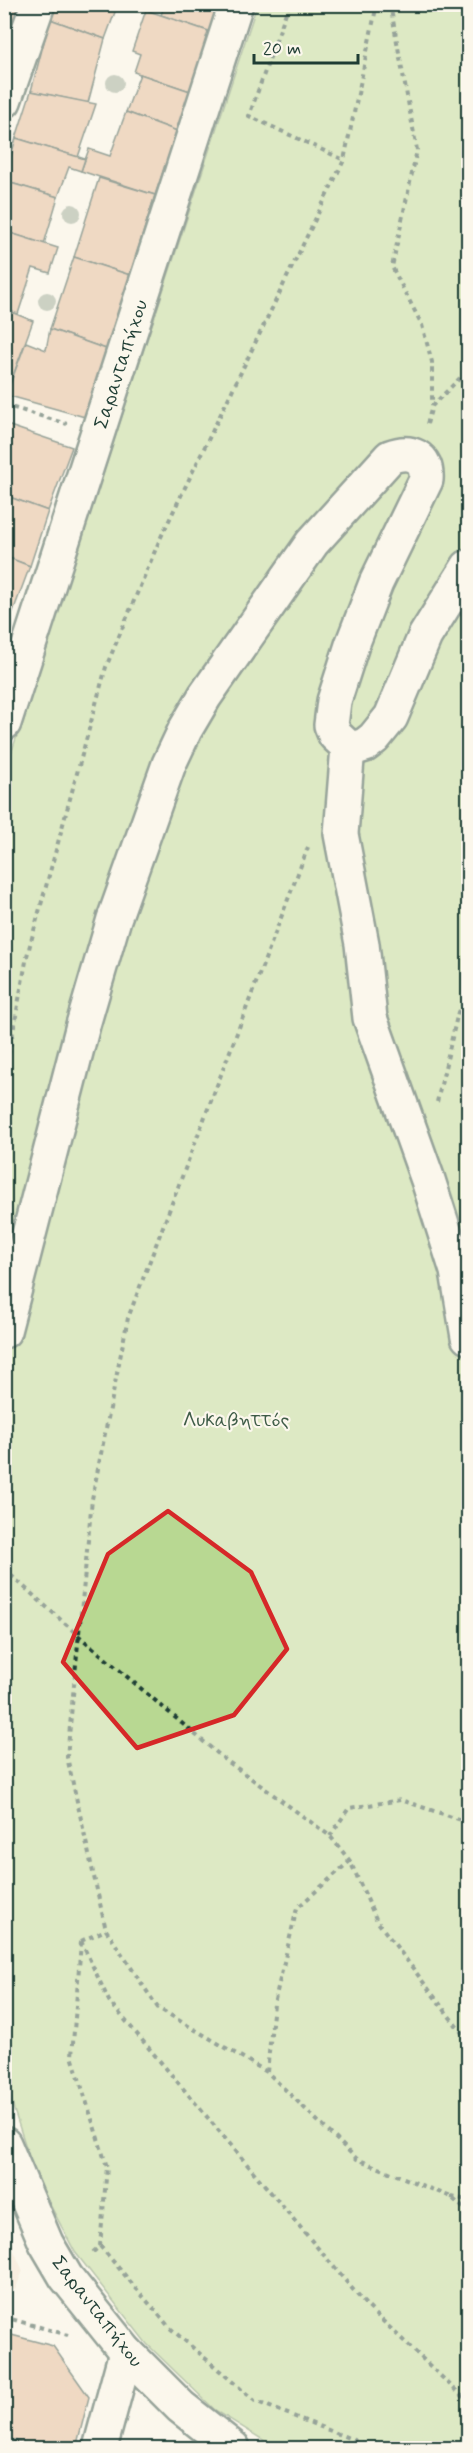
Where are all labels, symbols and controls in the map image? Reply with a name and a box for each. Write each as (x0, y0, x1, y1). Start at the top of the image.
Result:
scale bar (254, 27, 358, 65)
text: 20 m (263, 37, 301, 61)
street label: Σαρανταπήχου (88, 296, 155, 433)
park label: Λυκαβηττός (183, 1407, 289, 1434)
street label: Σαρανταπήχου (45, 2251, 149, 2373)

